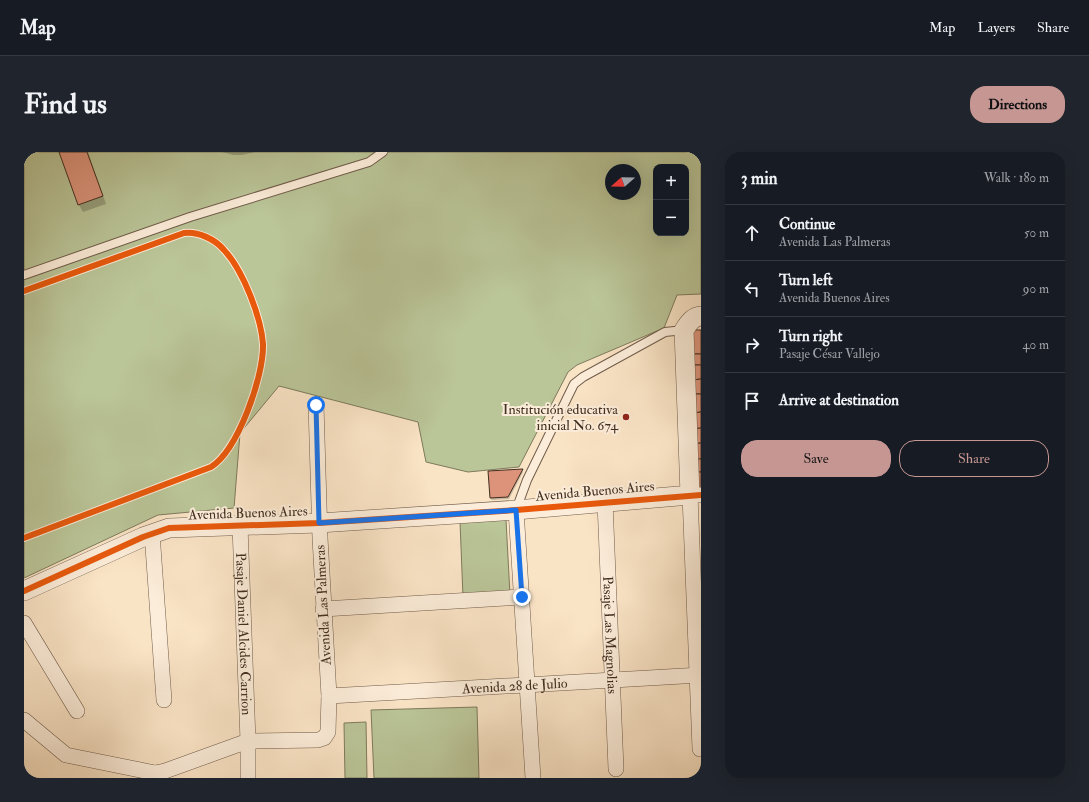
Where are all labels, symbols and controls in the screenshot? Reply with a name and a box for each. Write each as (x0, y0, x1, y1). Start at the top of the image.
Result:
text: Map (20, 16, 56, 40)
text: Map (929, 19, 955, 36)
text: Layers (977, 19, 1015, 36)
text: Share (1037, 19, 1069, 36)
button: Directions (970, 86, 1065, 123)
text: Find us (24, 87, 107, 122)
north arrow (605, 164, 641, 200)
map controls (653, 164, 689, 236)
button: + (653, 164, 689, 200)
text: 3 min (741, 168, 778, 189)
text: Walk · 180 m (984, 170, 1049, 186)
button: − (653, 200, 689, 236)
text: Continue (779, 215, 835, 234)
icon: ahead (741, 222, 763, 244)
text: 50 m (1024, 225, 1049, 241)
text: Avenida Las Palmeras (779, 234, 891, 250)
text: Turn left (779, 271, 833, 290)
icon: left (741, 278, 763, 300)
text: 90 m (1023, 281, 1049, 297)
text: Avenida Buenos Aires (779, 290, 890, 306)
text: Turn right (779, 327, 842, 346)
icon: right (741, 334, 763, 356)
text: 40 m (1023, 337, 1049, 353)
text: Pasaje César Vallejo (779, 346, 880, 362)
icon: arrive (741, 390, 763, 412)
text: Arrive at destination (779, 391, 899, 410)
route start (307, 396, 325, 414)
place label: Institución educativa inicial No. 674 (503, 401, 619, 434)
marker: Institución educativa inicial No. 674 (621, 412, 631, 422)
button: Save (741, 440, 891, 477)
button: Share (899, 440, 1049, 477)
street label: Avenida Buenos Aires (534, 477, 655, 505)
street label: Avenida Buenos Aires (187, 502, 308, 524)
street label: Avenida Las Palmeras (311, 544, 335, 666)
street label: Pasaje Daniel Alcides Carrion (232, 552, 256, 716)
street label: Pasaje Las Magnolias (600, 576, 621, 694)
route end (513, 588, 531, 606)
street label: Avenida 28 de Julio (460, 674, 568, 697)

